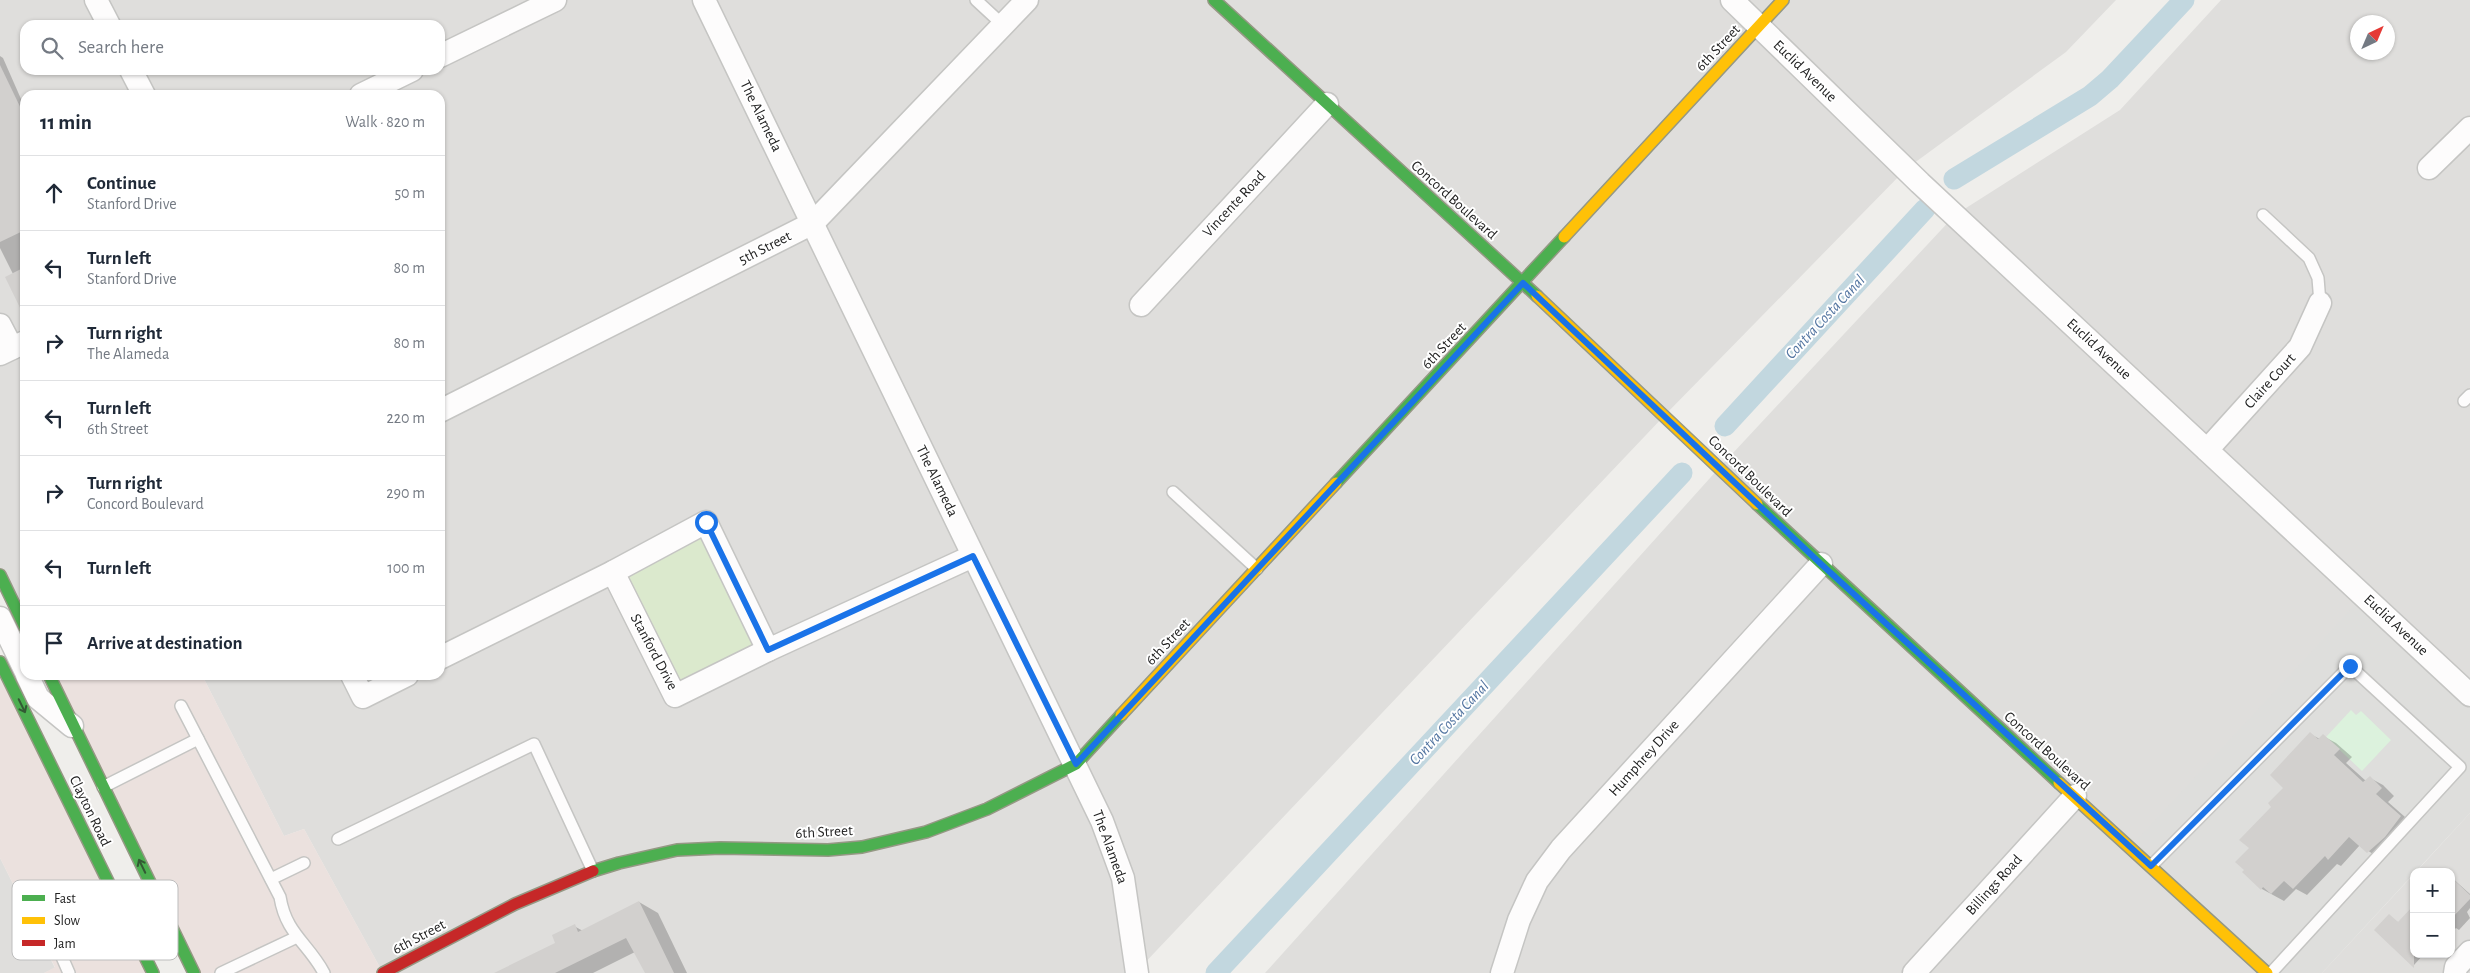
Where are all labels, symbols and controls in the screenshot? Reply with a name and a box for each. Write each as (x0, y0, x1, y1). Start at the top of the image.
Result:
north arrow (2350, 15, 2395, 60)
search box (20, 20, 445, 75)
street label: 6th Street (1693, 22, 1743, 74)
icon: search (38, 34, 66, 62)
street label: Euclid Avenue (1770, 37, 1840, 105)
text: Search here (78, 38, 164, 57)
street label: The Alameda (737, 78, 785, 154)
text: 11 min (40, 112, 92, 133)
text: Walk · 820 m (345, 114, 425, 130)
street label: Concord Boulevard (1408, 158, 1500, 242)
street label: Vincente Road (1200, 168, 1268, 240)
text: Continue (87, 174, 156, 193)
icon: ahead (40, 179, 68, 207)
text: 50 m (394, 185, 425, 201)
text: Stanford Drive (87, 196, 177, 212)
street label: 5th Street (736, 228, 794, 268)
text: Turn left (87, 249, 151, 268)
icon: left (40, 254, 68, 282)
text: 80 m (394, 260, 425, 276)
text: Stanford Drive (87, 271, 177, 287)
water label: Contra Costa Canal (1782, 272, 1868, 362)
street label: Euclid Avenue (2064, 316, 2134, 382)
street label: 6th Street (1419, 320, 1469, 372)
text: Turn right (87, 324, 162, 343)
icon: right (40, 329, 68, 357)
text: 80 m (394, 335, 425, 351)
text: The Alameda (87, 346, 169, 362)
street label: Claire Court (2242, 350, 2299, 411)
text: Turn left (87, 399, 151, 418)
icon: left (40, 404, 68, 432)
text: 220 m (387, 410, 425, 426)
text: 6th Street (87, 421, 148, 437)
street label: Concord Boulevard (1705, 433, 1795, 520)
street label: The Alameda (913, 443, 961, 519)
text: Turn right (87, 474, 162, 493)
icon: right (40, 479, 68, 507)
text: 290 m (386, 485, 425, 501)
text: Concord Boulevard (87, 496, 204, 512)
route start (695, 511, 718, 534)
icon: left (40, 554, 68, 582)
text: Turn left (87, 559, 151, 578)
text: 100 m (387, 560, 425, 576)
street label: Euclid Avenue (2361, 592, 2431, 658)
street label: Stanford Drive (628, 611, 680, 693)
street label: 6th Street (1143, 616, 1193, 668)
icon: arrive (40, 629, 68, 657)
text: Arrive at destination (87, 634, 243, 653)
route end (2339, 655, 2362, 678)
water label: Contra Costa Canal (1406, 678, 1492, 768)
one-way arrow (17, 698, 27, 713)
street label: Concord Boulevard (2001, 709, 2093, 793)
street label: Humphrey Drive (1606, 717, 1682, 799)
street label: Clayton Road (66, 773, 114, 849)
street label: The Alameda (1090, 808, 1130, 886)
street label: 6th Street (795, 823, 853, 841)
street label: Billings Road (1963, 852, 2025, 918)
one-way arrow (137, 859, 146, 874)
map controls (2410, 868, 2455, 958)
button: + (2410, 868, 2455, 913)
legend (12, 880, 178, 960)
text: Fast (54, 892, 76, 906)
button: − (2410, 913, 2455, 958)
text: Slow (54, 914, 81, 928)
street label: 6th Street (390, 917, 448, 957)
text: Jam (54, 937, 76, 951)

